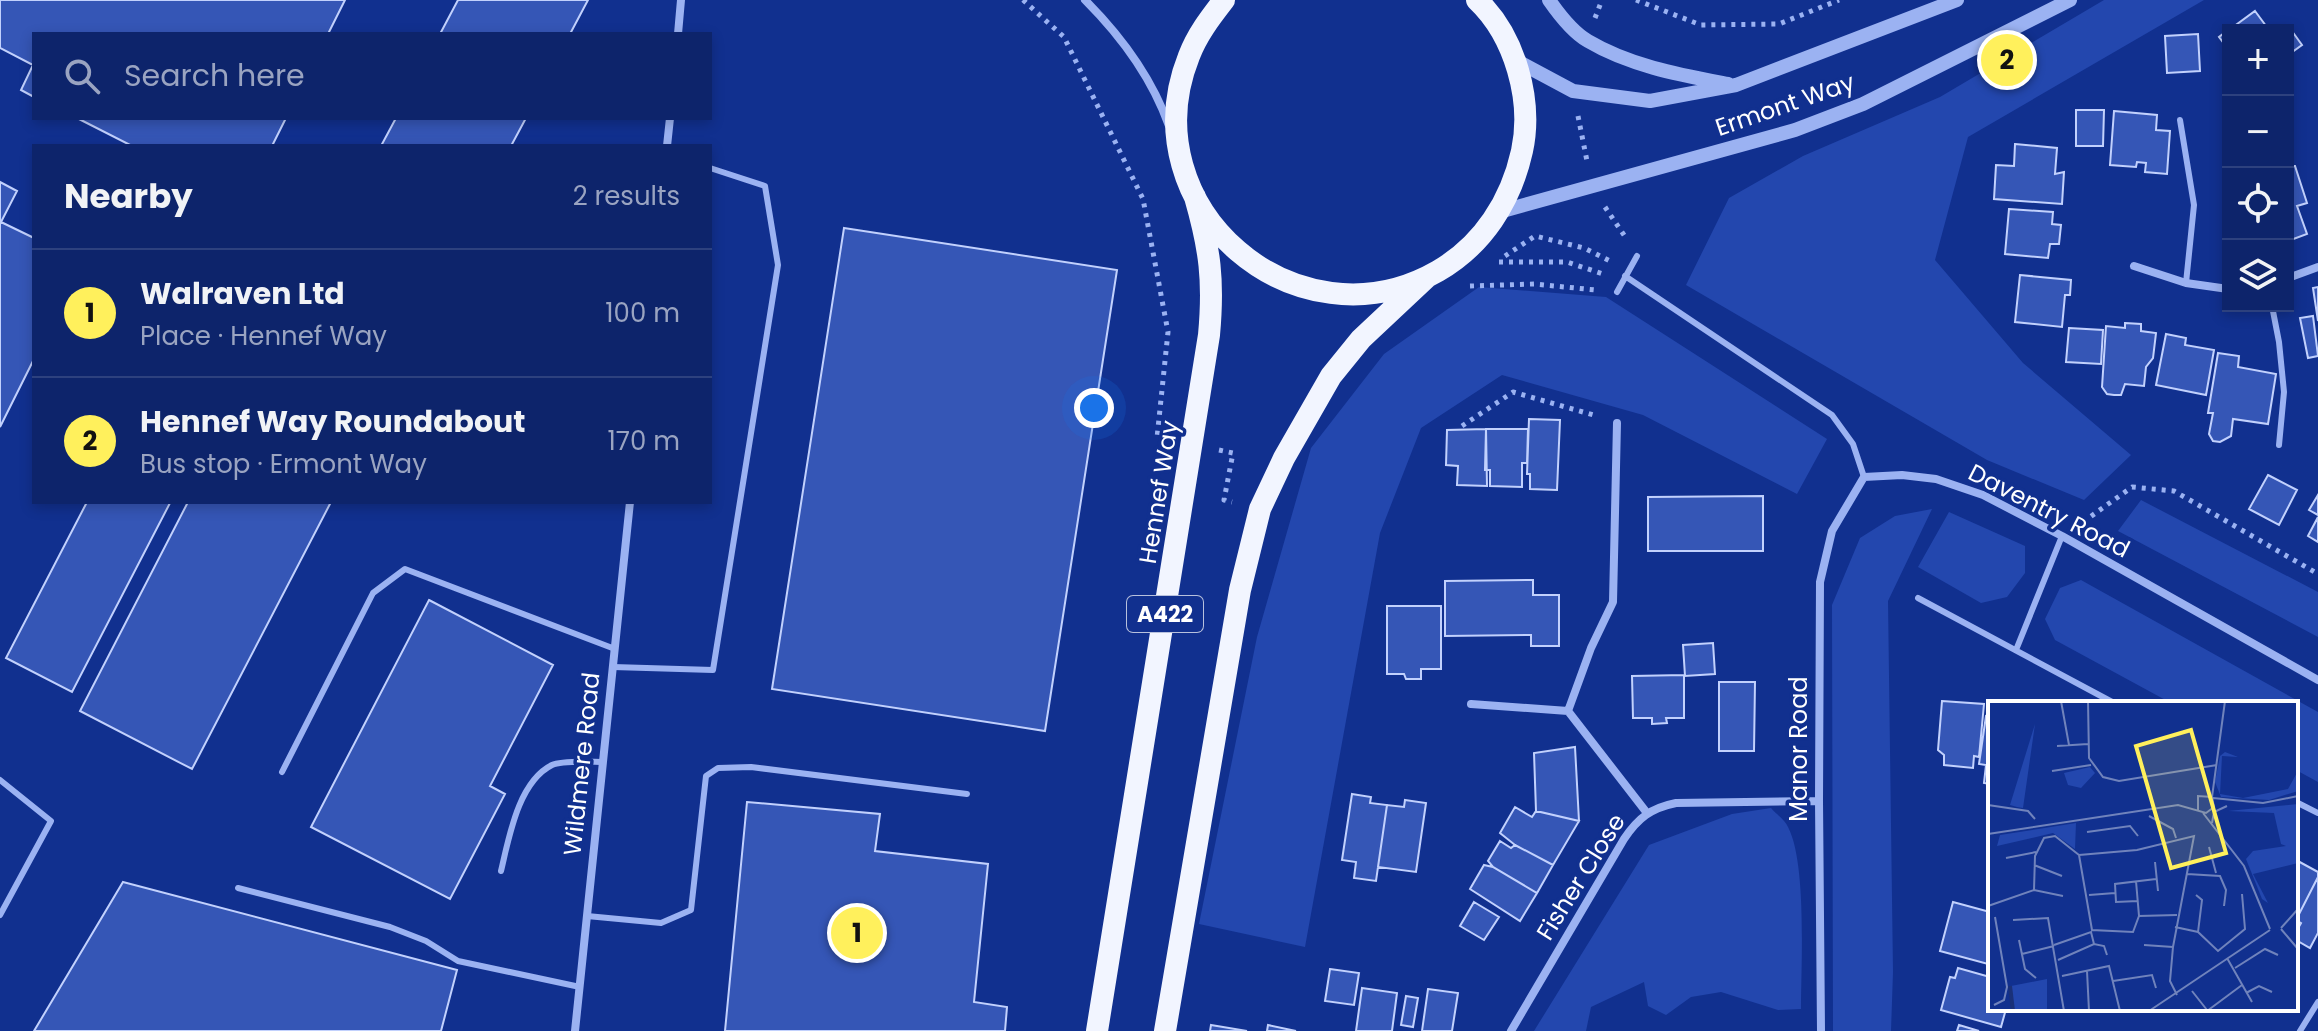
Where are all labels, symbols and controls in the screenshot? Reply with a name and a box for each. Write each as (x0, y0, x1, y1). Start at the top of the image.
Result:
map controls (2222, 24, 2294, 312)
button: + (2222, 24, 2294, 96)
pin: 2 (1981, 30, 2033, 90)
search box (32, 32, 712, 120)
icon: search (60, 54, 104, 98)
text: Search here (124, 54, 305, 97)
street label: Ermont Way (1711, 65, 1859, 144)
button: − (2222, 96, 2294, 168)
button: locate (2222, 168, 2294, 240)
text: Nearby (64, 172, 193, 220)
text: 2 results (573, 178, 680, 214)
button: layers (2222, 240, 2294, 312)
text: Walraven Ltd (140, 272, 345, 315)
text: 1 (85, 295, 95, 331)
text: 100 m (605, 295, 680, 331)
text: Place · Hennef Way (140, 318, 387, 354)
your location (1074, 388, 1114, 428)
text: Hennef Way Roundabout (140, 400, 525, 443)
street label: Hennef Way (1131, 417, 1186, 566)
text: 2 (83, 423, 97, 459)
text: 170 m (607, 423, 680, 459)
text: Bus stop · Ermont Way (140, 446, 427, 482)
street label: Daventry Road (1963, 456, 2136, 565)
road number: A422 (1127, 596, 1203, 632)
street label: Wildmere Road (555, 671, 608, 857)
street label: Manor Road (1782, 676, 1815, 822)
inset map (1988, 701, 2298, 1011)
street label: Fisher Close (1529, 807, 1633, 946)
pin: 1 (831, 903, 883, 963)

